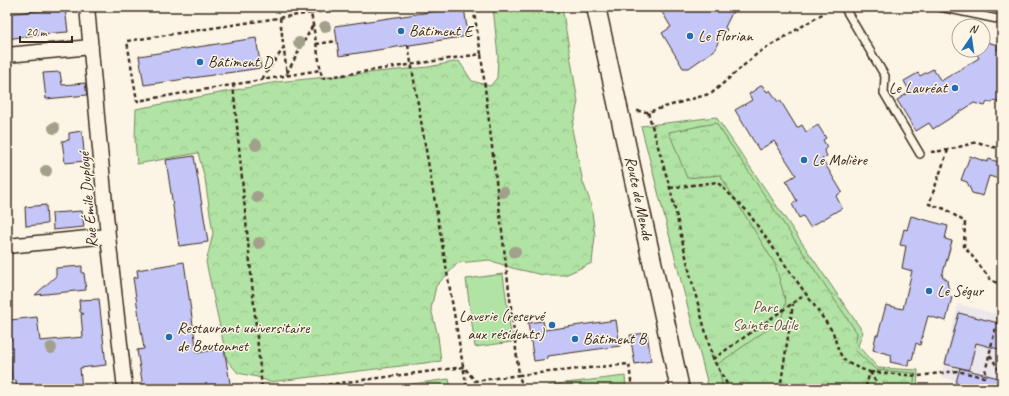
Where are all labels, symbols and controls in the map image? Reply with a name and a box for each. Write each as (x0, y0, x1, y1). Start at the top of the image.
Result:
scale bar (20, 18, 72, 44)
north arrow (951, 18, 991, 58)
place label: Bâtiment E (409, 21, 475, 41)
text: N (968, 21, 980, 36)
text: 20 m (26, 24, 48, 40)
marker: Bâtiment E (396, 26, 406, 36)
place label: Le Florian (698, 26, 753, 46)
marker: Le Florian (685, 31, 695, 41)
place label: Bâtiment D (208, 52, 274, 72)
marker: Bâtiment D (195, 57, 205, 67)
place label: Le Lauréat (889, 78, 949, 98)
marker: Le Lauréat (950, 83, 960, 93)
street label: Rue Émile Duployé (74, 149, 102, 249)
place label: Le Molière (812, 150, 869, 170)
street label: Route de Mende (620, 154, 658, 243)
marker: Le Molière (799, 155, 809, 165)
place label: Le Ségur (937, 281, 984, 301)
marker: Le Ségur (924, 286, 934, 296)
park label: Parc Sainte-Odile (732, 297, 800, 335)
place label: Laverie (reservé aux résidents) (459, 306, 547, 344)
place label: Restaurant universitaire de Boutonnet (177, 318, 311, 356)
marker: Laverie (reservé aux résidents) (547, 320, 557, 330)
place label: Bâtiment B (583, 329, 648, 349)
marker: Restaurant universitaire de Boutonnet (164, 332, 174, 342)
marker: Bâtiment B (570, 334, 580, 344)

